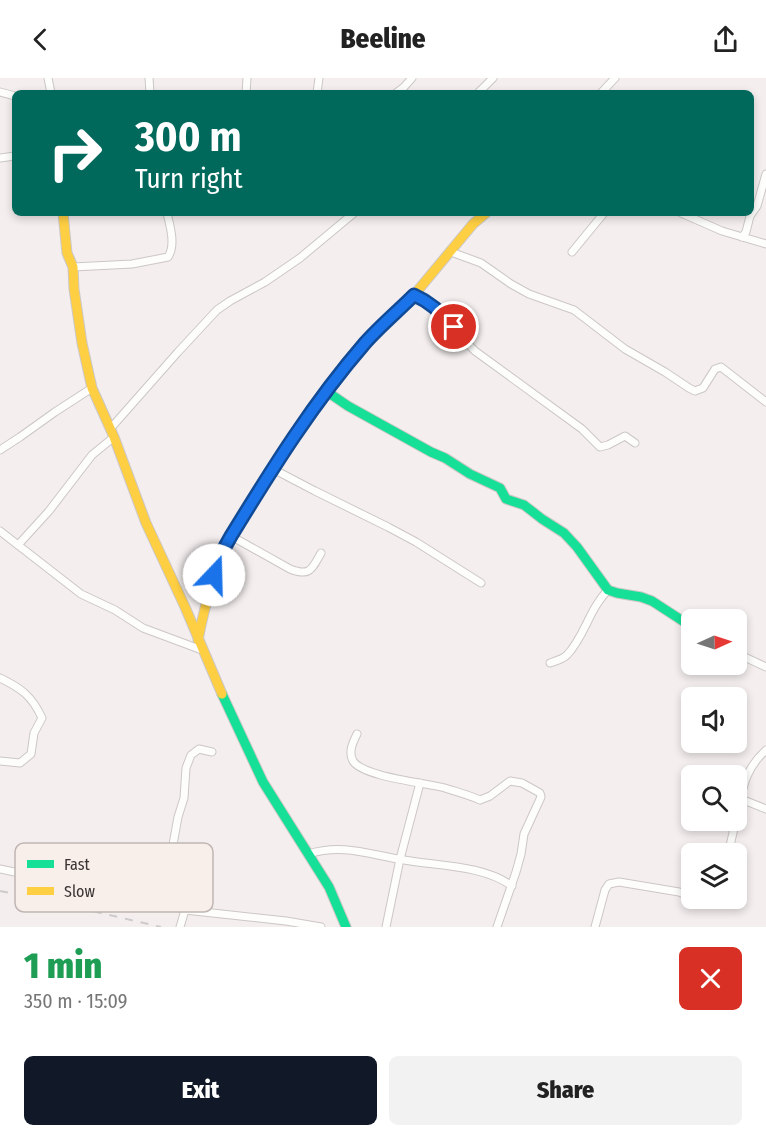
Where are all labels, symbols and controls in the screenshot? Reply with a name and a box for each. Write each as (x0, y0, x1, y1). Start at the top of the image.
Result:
icon: back (24, 23, 57, 56)
text: Beeline (340, 23, 426, 55)
icon: share (709, 23, 742, 56)
text: 300 m (135, 112, 242, 162)
icon: right (36, 114, 114, 192)
text: Turn right (135, 163, 243, 195)
pin (428, 301, 479, 352)
icon: arrive (437, 310, 470, 343)
position arrow (182, 543, 246, 607)
north arrow (681, 609, 747, 675)
map controls (681, 609, 747, 909)
button: sound (681, 687, 747, 753)
button: search (681, 765, 747, 831)
legend (15, 843, 213, 912)
button: layers (681, 843, 747, 909)
text: Fast (64, 855, 91, 874)
text: Slow (64, 882, 95, 901)
text: 1 min (24, 944, 102, 988)
button: close (679, 947, 742, 1010)
text: 350 m · 15:09 (24, 989, 128, 1013)
button: Exit (24, 1056, 377, 1125)
button: Share (389, 1056, 742, 1125)

